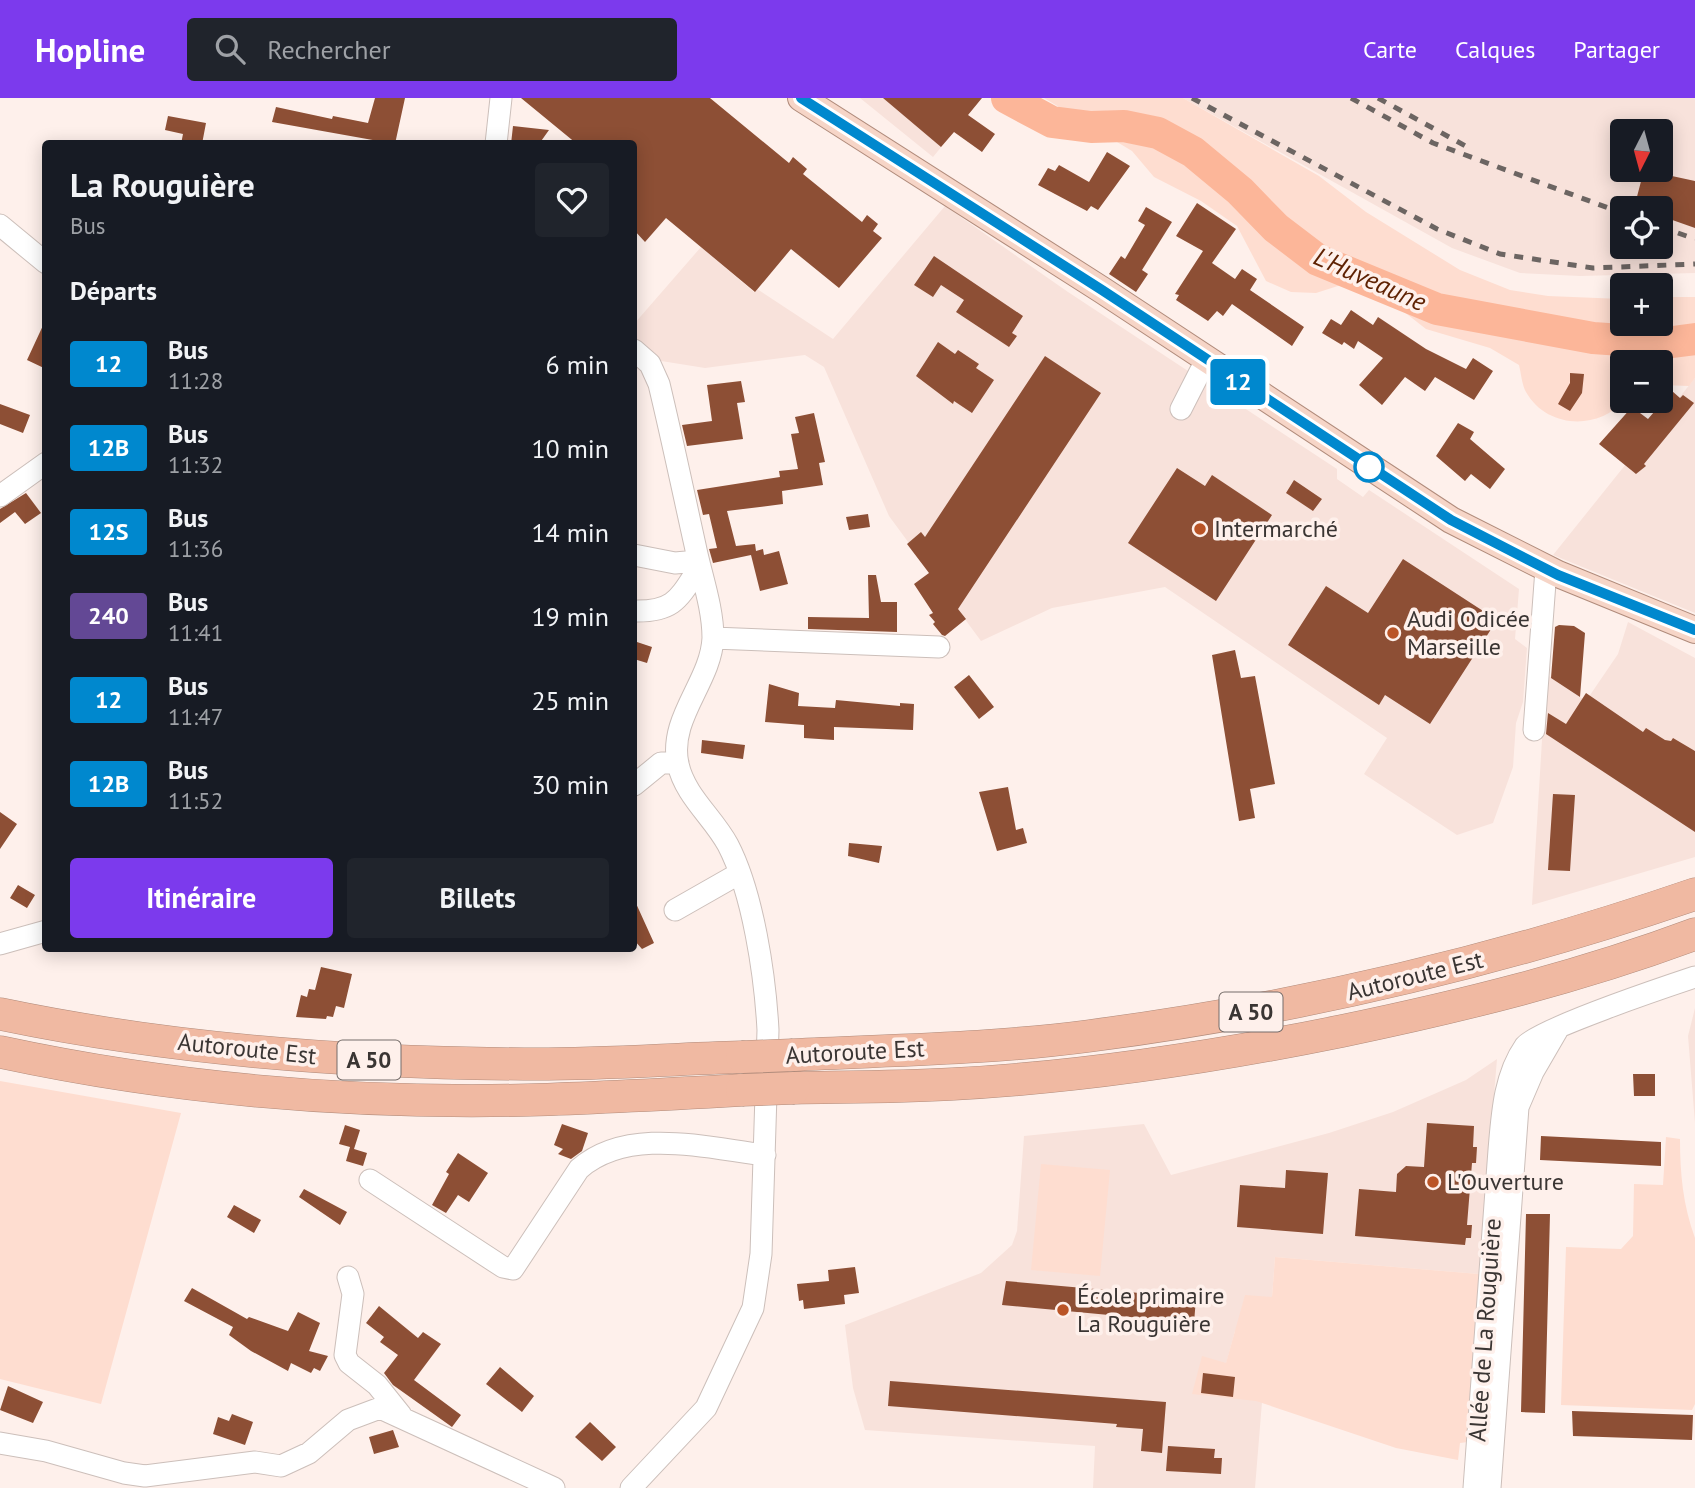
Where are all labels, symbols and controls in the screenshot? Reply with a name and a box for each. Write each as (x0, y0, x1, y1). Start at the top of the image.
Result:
search box (187, 18, 677, 81)
text: Hopline (35, 28, 145, 71)
icon: search (211, 30, 249, 68)
text: Rechercher (267, 33, 391, 66)
text: Carte (1363, 34, 1417, 65)
text: Calques (1455, 34, 1535, 65)
text: Partager (1573, 34, 1660, 65)
north arrow (1610, 119, 1673, 182)
map controls (1610, 119, 1673, 413)
text: La Rouguière (70, 163, 255, 206)
button: heart (535, 163, 609, 237)
button: locate (1610, 196, 1673, 259)
text: Bus (70, 211, 106, 240)
water label: L'Huveaune (1309, 239, 1432, 318)
button: + (1610, 273, 1673, 336)
text: Départs (70, 274, 157, 307)
text: Bus (168, 333, 208, 366)
text: 12 (95, 348, 122, 379)
text: 6 min (546, 348, 609, 381)
button: − (1610, 350, 1673, 413)
line badge: 12 (1206, 359, 1270, 405)
text: 11:28 (168, 366, 223, 395)
text: 12 (1224, 366, 1252, 397)
text: Bus (168, 417, 208, 450)
text: 12B (88, 432, 129, 463)
text: 10 min (531, 432, 609, 465)
text: 11:32 (168, 450, 223, 479)
unlabelled marker (1354, 452, 1384, 482)
text: Bus (168, 501, 208, 534)
place label: Intermarché (1214, 513, 1338, 544)
text: 12S (89, 516, 128, 547)
text: 14 min (531, 516, 609, 549)
marker: Intermarché (1192, 521, 1208, 537)
text: 11:36 (168, 534, 223, 563)
text: Bus (168, 585, 208, 618)
text: 240 (88, 600, 129, 631)
text: 19 min (531, 600, 609, 633)
place label: Audi Odicée Marseille (1407, 603, 1530, 662)
text: 11:41 (168, 618, 223, 647)
marker: Audi Odicée Marseille (1385, 625, 1401, 641)
text: Bus (168, 669, 208, 702)
text: 12 (95, 684, 122, 715)
text: 25 min (531, 684, 609, 717)
text: 11:47 (168, 702, 223, 731)
text: Bus (168, 753, 208, 786)
text: 12B (88, 768, 129, 799)
text: 30 min (531, 768, 609, 801)
text: 11:52 (168, 786, 223, 815)
button: Itinéraire (70, 858, 333, 938)
button: Billets (347, 858, 609, 938)
street label: Autoroute Est (1344, 944, 1486, 1007)
road number: A 50 (1220, 992, 1282, 1032)
street label: Autoroute Est (176, 1026, 318, 1071)
street label: Autoroute Est (785, 1032, 925, 1071)
road number: A 50 (338, 1040, 400, 1079)
place label: L'Ouverture (1447, 1166, 1564, 1197)
marker: L'Ouverture (1425, 1174, 1441, 1190)
street label: Allée de La Rouguière (1461, 1217, 1508, 1443)
place label: École primaire La Rouguière (1077, 1280, 1224, 1339)
marker: École primaire La Rouguière (1055, 1302, 1071, 1318)

